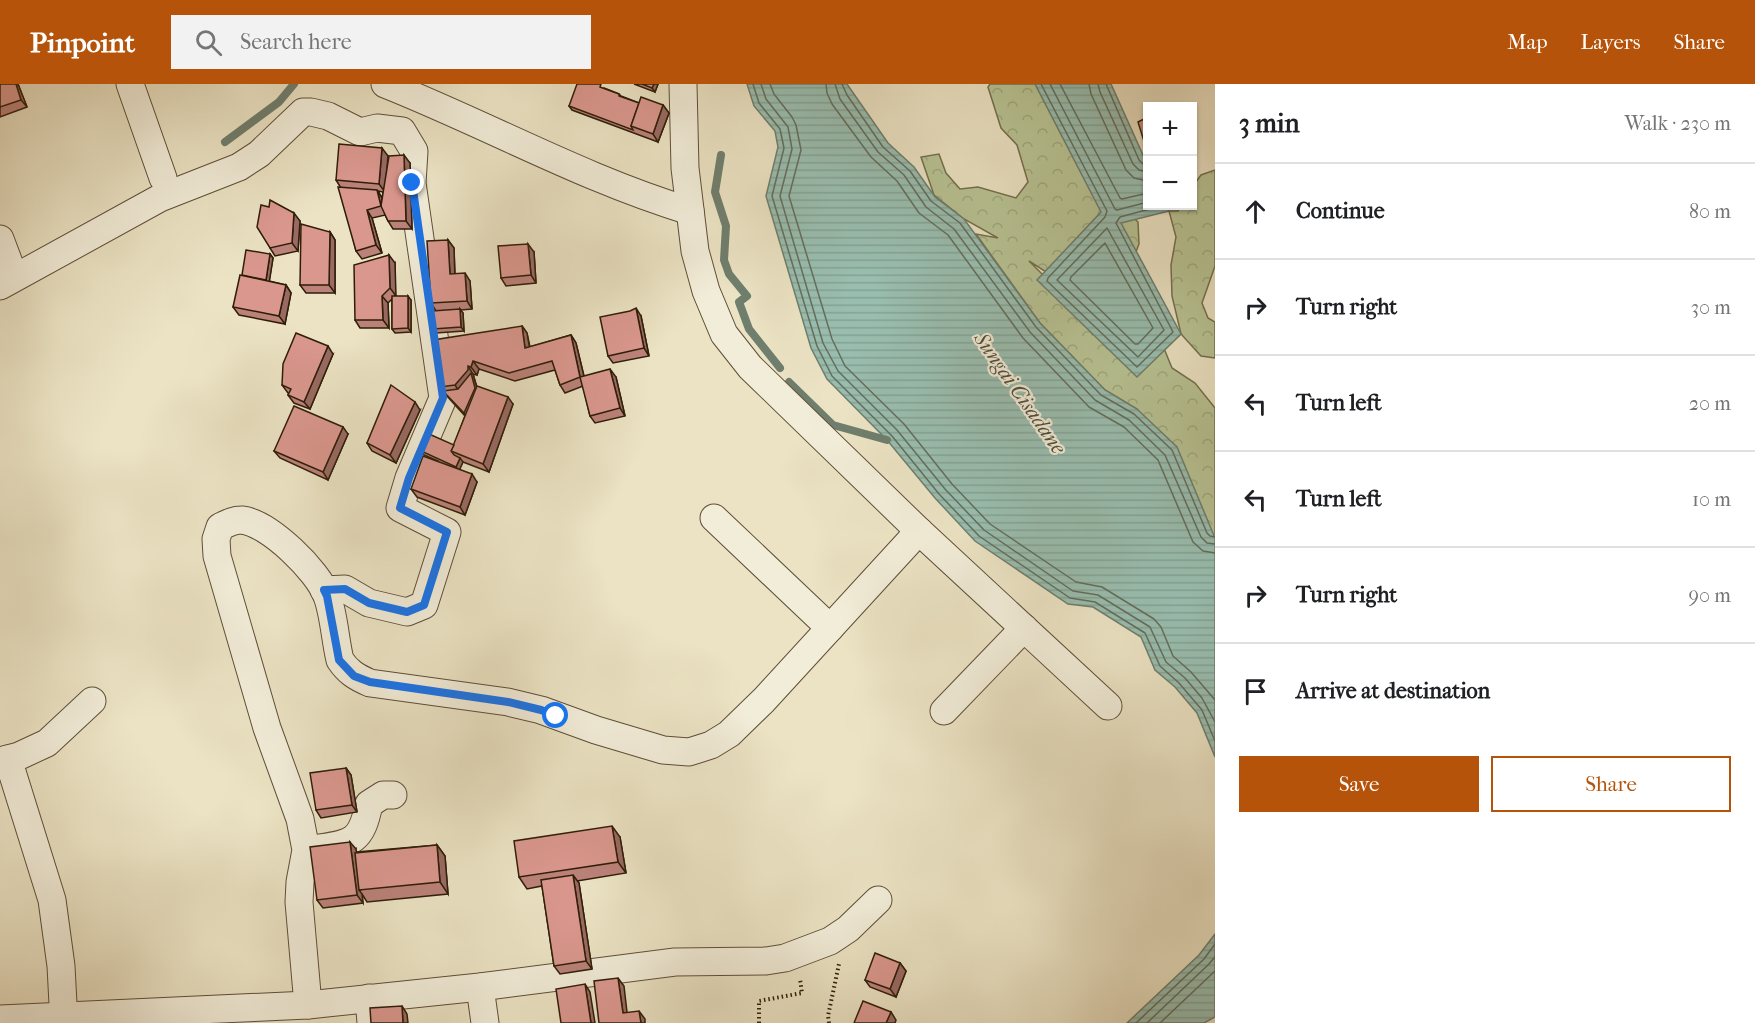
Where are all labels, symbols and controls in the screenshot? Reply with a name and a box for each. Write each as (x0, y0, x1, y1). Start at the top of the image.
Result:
search box (171, 15, 591, 69)
text: Pinpoint (30, 26, 135, 59)
icon: search (192, 26, 225, 59)
text: Search here (240, 29, 352, 55)
text: Map (1507, 30, 1548, 54)
text: Layers (1581, 30, 1640, 54)
text: Share (1673, 30, 1725, 54)
map controls (1143, 102, 1197, 210)
button: + (1143, 102, 1197, 156)
text: 3 min (1239, 108, 1300, 139)
text: Walk · 230 m (1625, 112, 1731, 135)
button: − (1143, 156, 1197, 210)
route end (398, 169, 424, 195)
icon: ahead (1239, 195, 1272, 228)
text: Continue (1296, 198, 1385, 224)
text: 80 m (1689, 200, 1731, 223)
icon: right (1239, 291, 1272, 324)
text: Turn right (1296, 294, 1397, 320)
text: 30 m (1691, 296, 1731, 319)
water label: Sungai Cisadane (969, 327, 1071, 459)
icon: left (1239, 387, 1272, 420)
text: Turn left (1296, 390, 1382, 416)
text: 20 m (1689, 392, 1731, 415)
icon: left (1239, 483, 1272, 516)
text: Turn left (1296, 486, 1382, 512)
text: 10 m (1692, 488, 1731, 511)
icon: right (1239, 579, 1272, 612)
text: Turn right (1296, 582, 1397, 608)
text: 90 m (1689, 584, 1731, 607)
icon: arrive (1239, 675, 1272, 708)
text: Arrive at destination (1296, 678, 1490, 704)
route start (542, 702, 568, 728)
button: Save (1239, 756, 1479, 812)
button: Share (1491, 756, 1731, 812)

